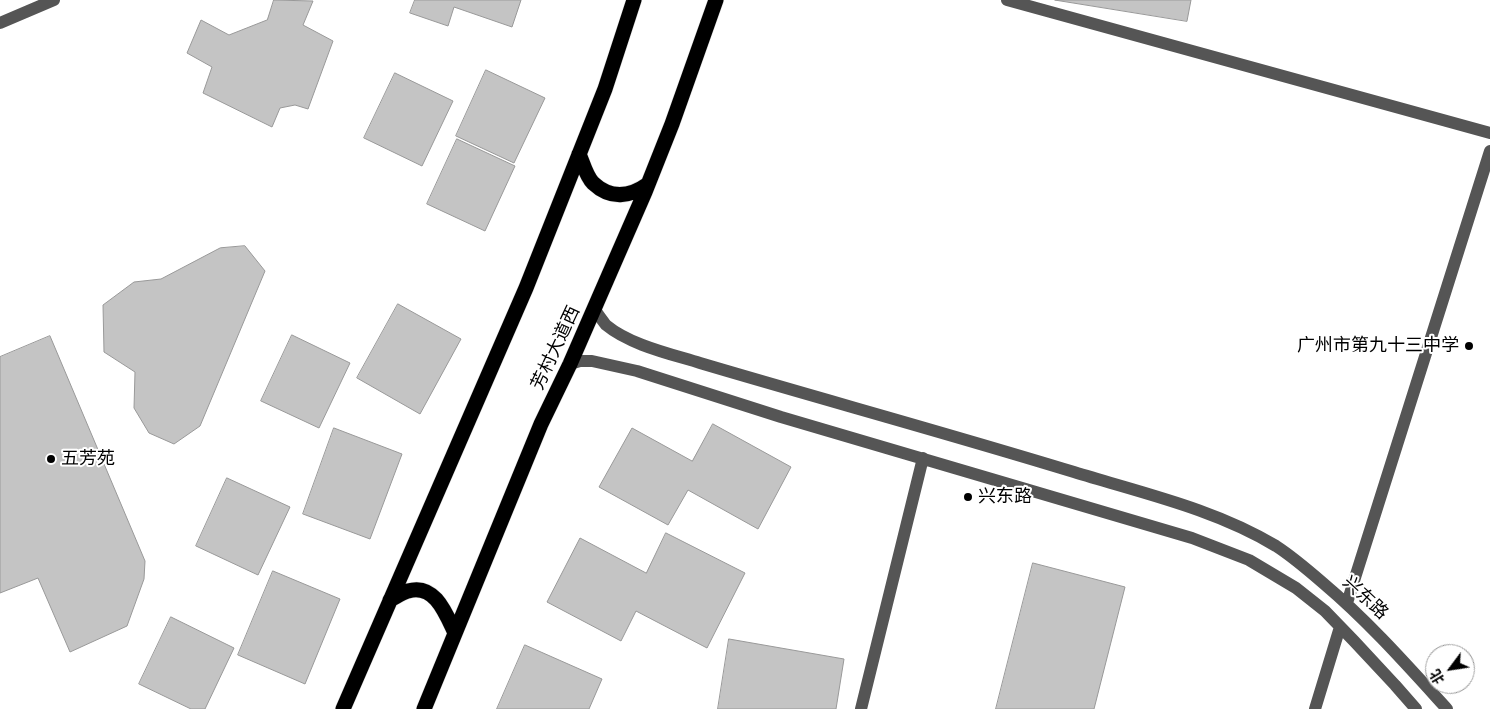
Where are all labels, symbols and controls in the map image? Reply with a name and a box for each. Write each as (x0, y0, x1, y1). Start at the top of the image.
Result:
street label: 芳村大道西 (527, 303, 585, 393)
place label: 广州市第九十三中学 (1297, 335, 1459, 357)
marker: 广州市第九十三中学 (1463, 340, 1475, 352)
place label: 五芳苑 (61, 448, 115, 470)
marker: 五芳苑 (45, 453, 57, 465)
place label: 兴东路 (978, 486, 1032, 508)
marker: 兴东路 (962, 491, 974, 503)
street label: 兴东路 (1338, 572, 1392, 624)
north arrow (1425, 644, 1475, 694)
text: 北 (1427, 666, 1448, 687)

